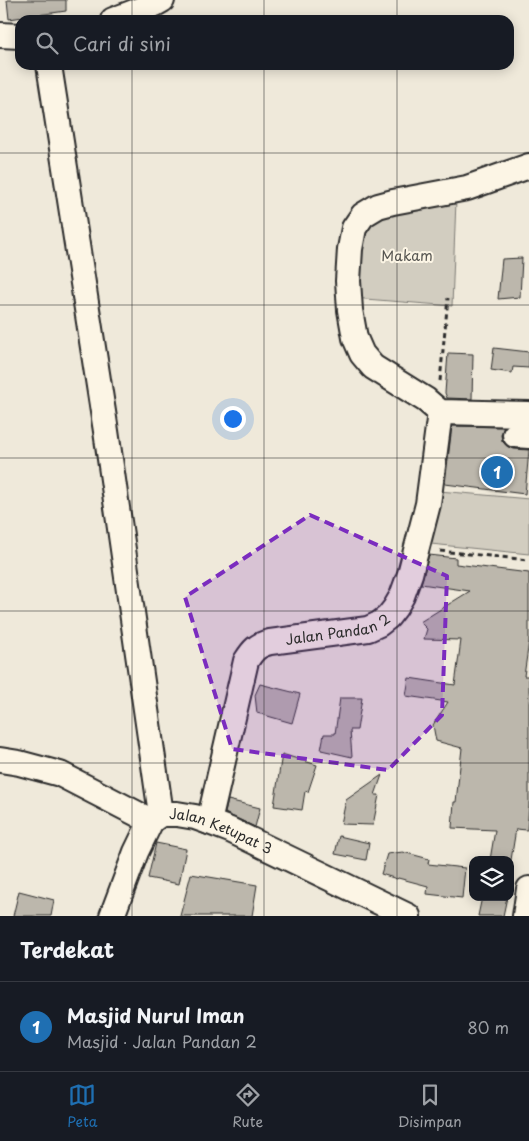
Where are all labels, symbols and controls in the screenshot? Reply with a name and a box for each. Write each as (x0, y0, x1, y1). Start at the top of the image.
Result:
search box (15, 15, 514, 70)
icon: search (33, 29, 61, 57)
text: Cari di sini (73, 29, 171, 57)
park label: Makam (381, 245, 433, 266)
your location (220, 406, 246, 432)
pin: 1 (481, 453, 513, 491)
street label: Jalan Pandan 2 (284, 608, 394, 650)
street label: Jalan Ketupat 3 (169, 803, 276, 859)
map controls (469, 856, 514, 901)
button: layers (469, 856, 514, 901)
text: Terdekat (20, 933, 114, 965)
text: Masjid Nurul Iman (67, 1001, 244, 1029)
text: 1 (32, 1015, 40, 1039)
text: 80 m (467, 1015, 509, 1039)
text: Masjid · Jalan Pandan 2 (67, 1029, 257, 1053)
tab: Peta (67, 1081, 97, 1132)
tab: Rute (232, 1081, 263, 1132)
tab: Disimpan (398, 1081, 462, 1132)

